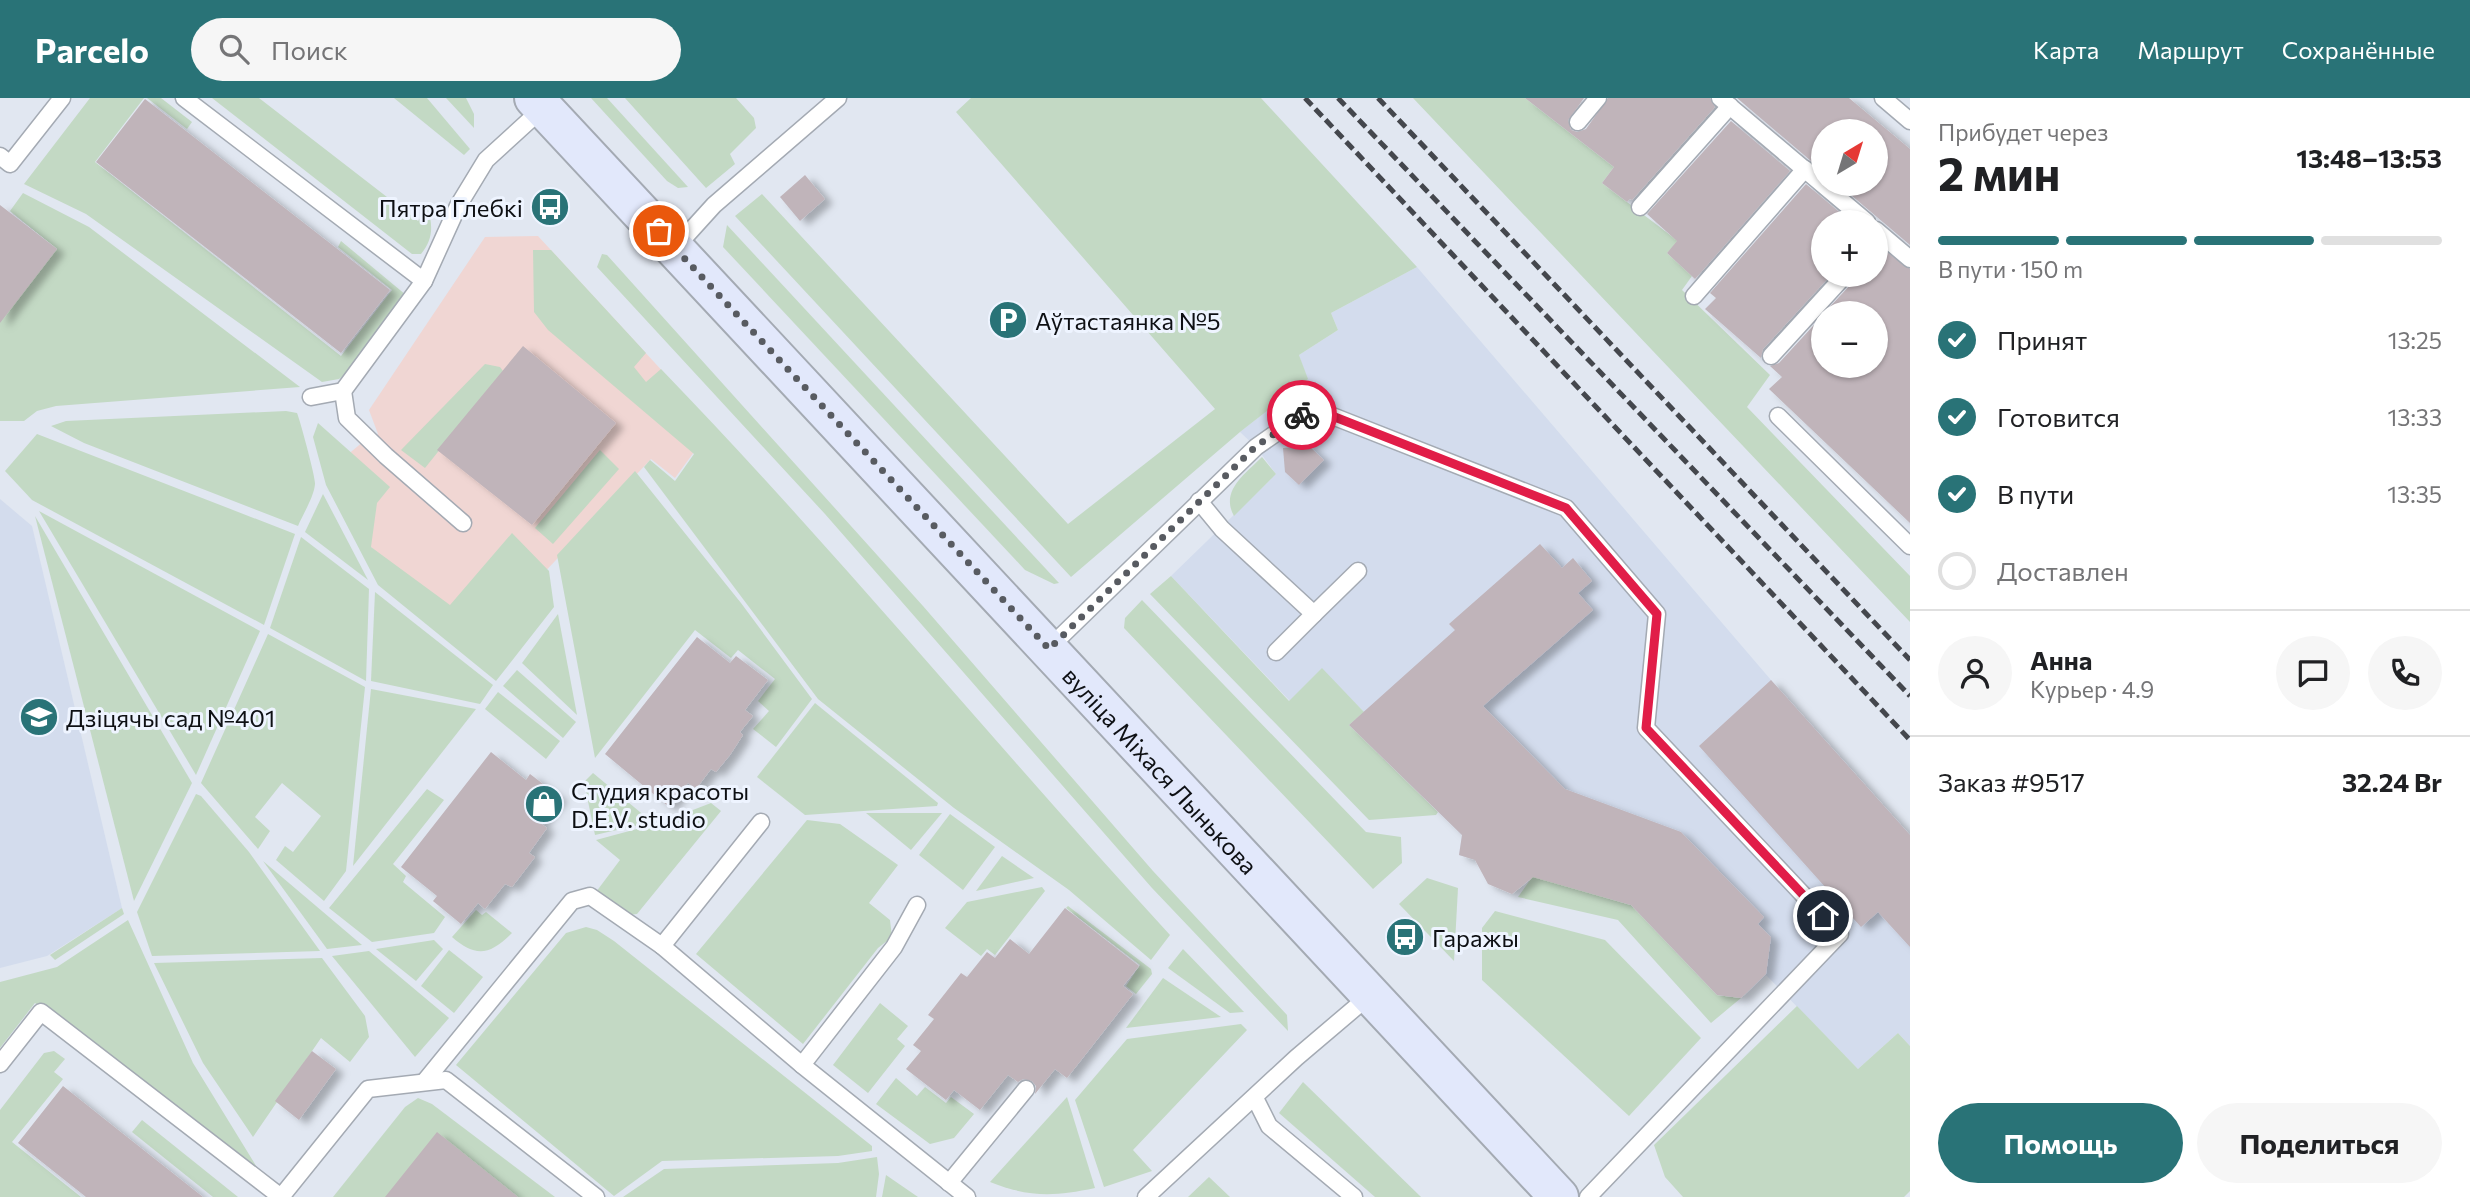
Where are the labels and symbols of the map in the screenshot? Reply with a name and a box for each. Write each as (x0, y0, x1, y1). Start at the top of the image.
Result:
north arrow (1811, 119, 1888, 196)
bus stop icon: Пятра Глебкі (529, 186, 571, 228)
place label: Пятра Глебкі (379, 193, 523, 222)
pin (629, 201, 689, 261)
parking icon: Аўтастаянка №5 (987, 299, 1029, 341)
place label: Аўтастаянка №5 (1035, 306, 1221, 335)
courier (1267, 380, 1337, 450)
street label: вуліца Міхася Лынькова (1057, 661, 1264, 879)
school or university icon: Дзіцячы сад №401 (18, 696, 60, 738)
place label: Дзіцячы сад №401 (66, 703, 275, 732)
place label: Студия красоты D.E.V. studio (571, 776, 749, 833)
shop icon: Студия красоты D.E.V. studio (523, 783, 565, 825)
pin (1793, 886, 1853, 946)
bus stop icon: Гаражы (1384, 916, 1426, 958)
place label: Гаражы (1432, 923, 1519, 952)

